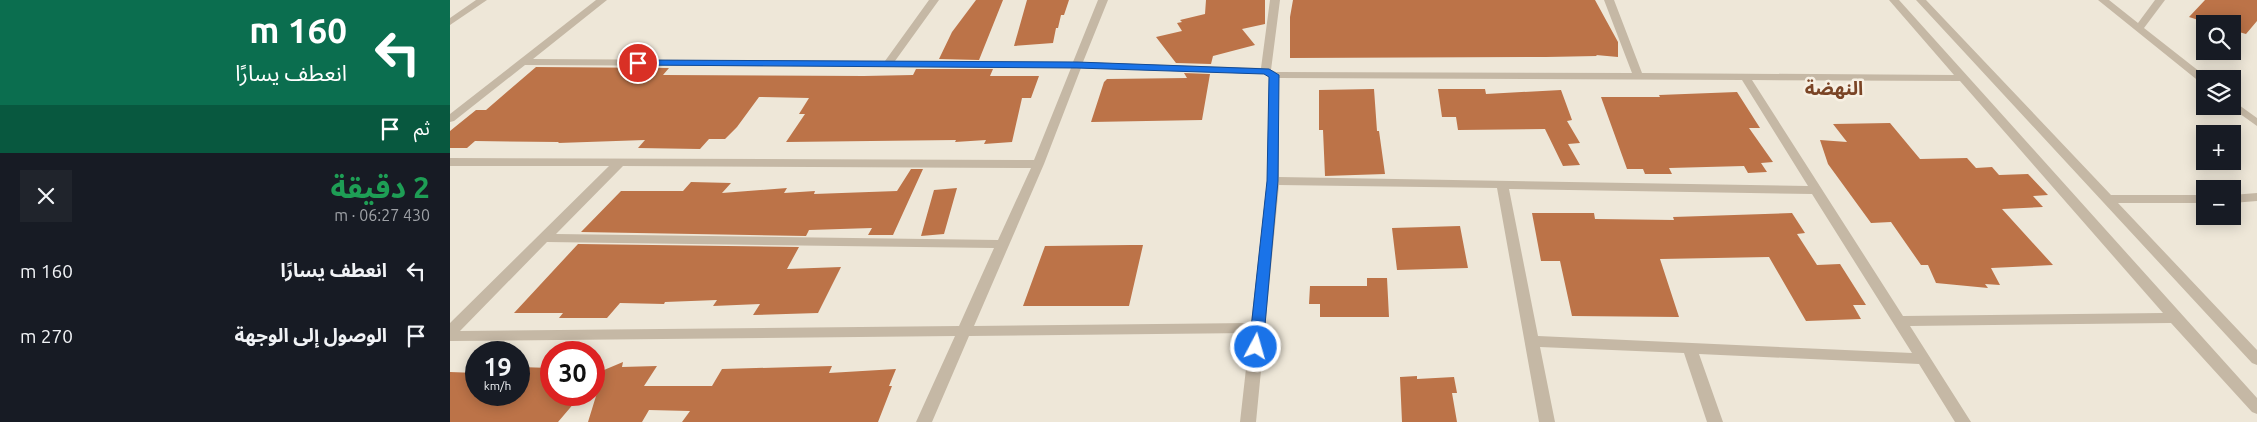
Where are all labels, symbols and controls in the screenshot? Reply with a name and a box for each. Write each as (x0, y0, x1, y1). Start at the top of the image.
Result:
text: 160 m (249, 10, 347, 50)
map controls (2196, 15, 2241, 225)
button: search (2196, 15, 2241, 60)
icon: left (365, 20, 430, 85)
pin (617, 42, 659, 84)
icon: arrive (624, 49, 652, 77)
text: انعطف يسارًا (235, 60, 347, 85)
button: layers (2196, 70, 2241, 115)
district label: النهضة (1805, 77, 1863, 99)
icon: arrive (376, 115, 404, 143)
text: ثم (414, 117, 430, 139)
button: + (2196, 125, 2241, 170)
button: close (20, 170, 72, 222)
text: 2 دقيقة (330, 170, 430, 204)
button: − (2196, 180, 2241, 225)
text: 430 m · 06:27 (334, 206, 430, 224)
icon: left (402, 257, 430, 285)
text: انعطف يسارًا (280, 259, 387, 281)
text: 160 m (20, 260, 73, 282)
position arrow (1229, 320, 1281, 372)
icon: arrive (402, 322, 430, 350)
text: الوصول إلى الوجهة (235, 324, 387, 346)
text: 270 m (20, 325, 73, 347)
speed limit sign: 30 (540, 341, 605, 406)
text: 19 (483, 353, 512, 381)
text: km/h (484, 379, 511, 392)

